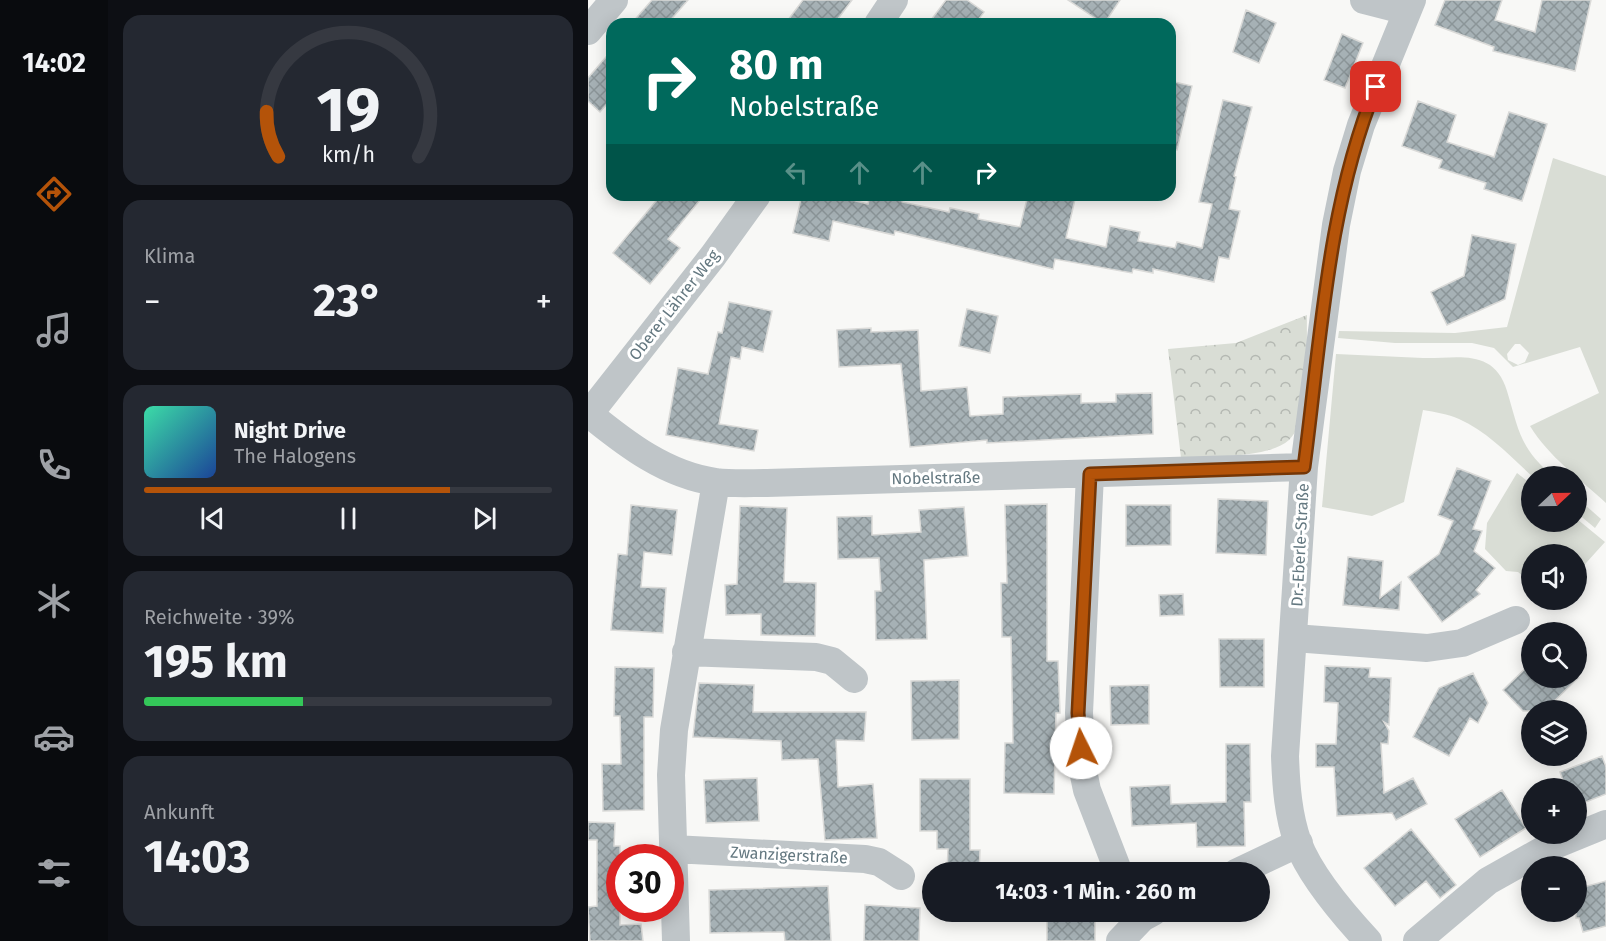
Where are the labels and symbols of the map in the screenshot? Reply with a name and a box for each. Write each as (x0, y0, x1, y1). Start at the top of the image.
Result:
pin (1350, 61, 1401, 112)
street label: Oberer Lährer Weg (625, 245, 723, 364)
north arrow (1521, 466, 1587, 532)
street label: Nobelstraße (891, 468, 981, 488)
street label: Dr.-Eberle-Straße (1287, 483, 1313, 607)
position arrow (1049, 716, 1113, 780)
street label: Zwanzigerstraße (730, 842, 848, 868)
speed limit sign: 30 (606, 844, 684, 922)

